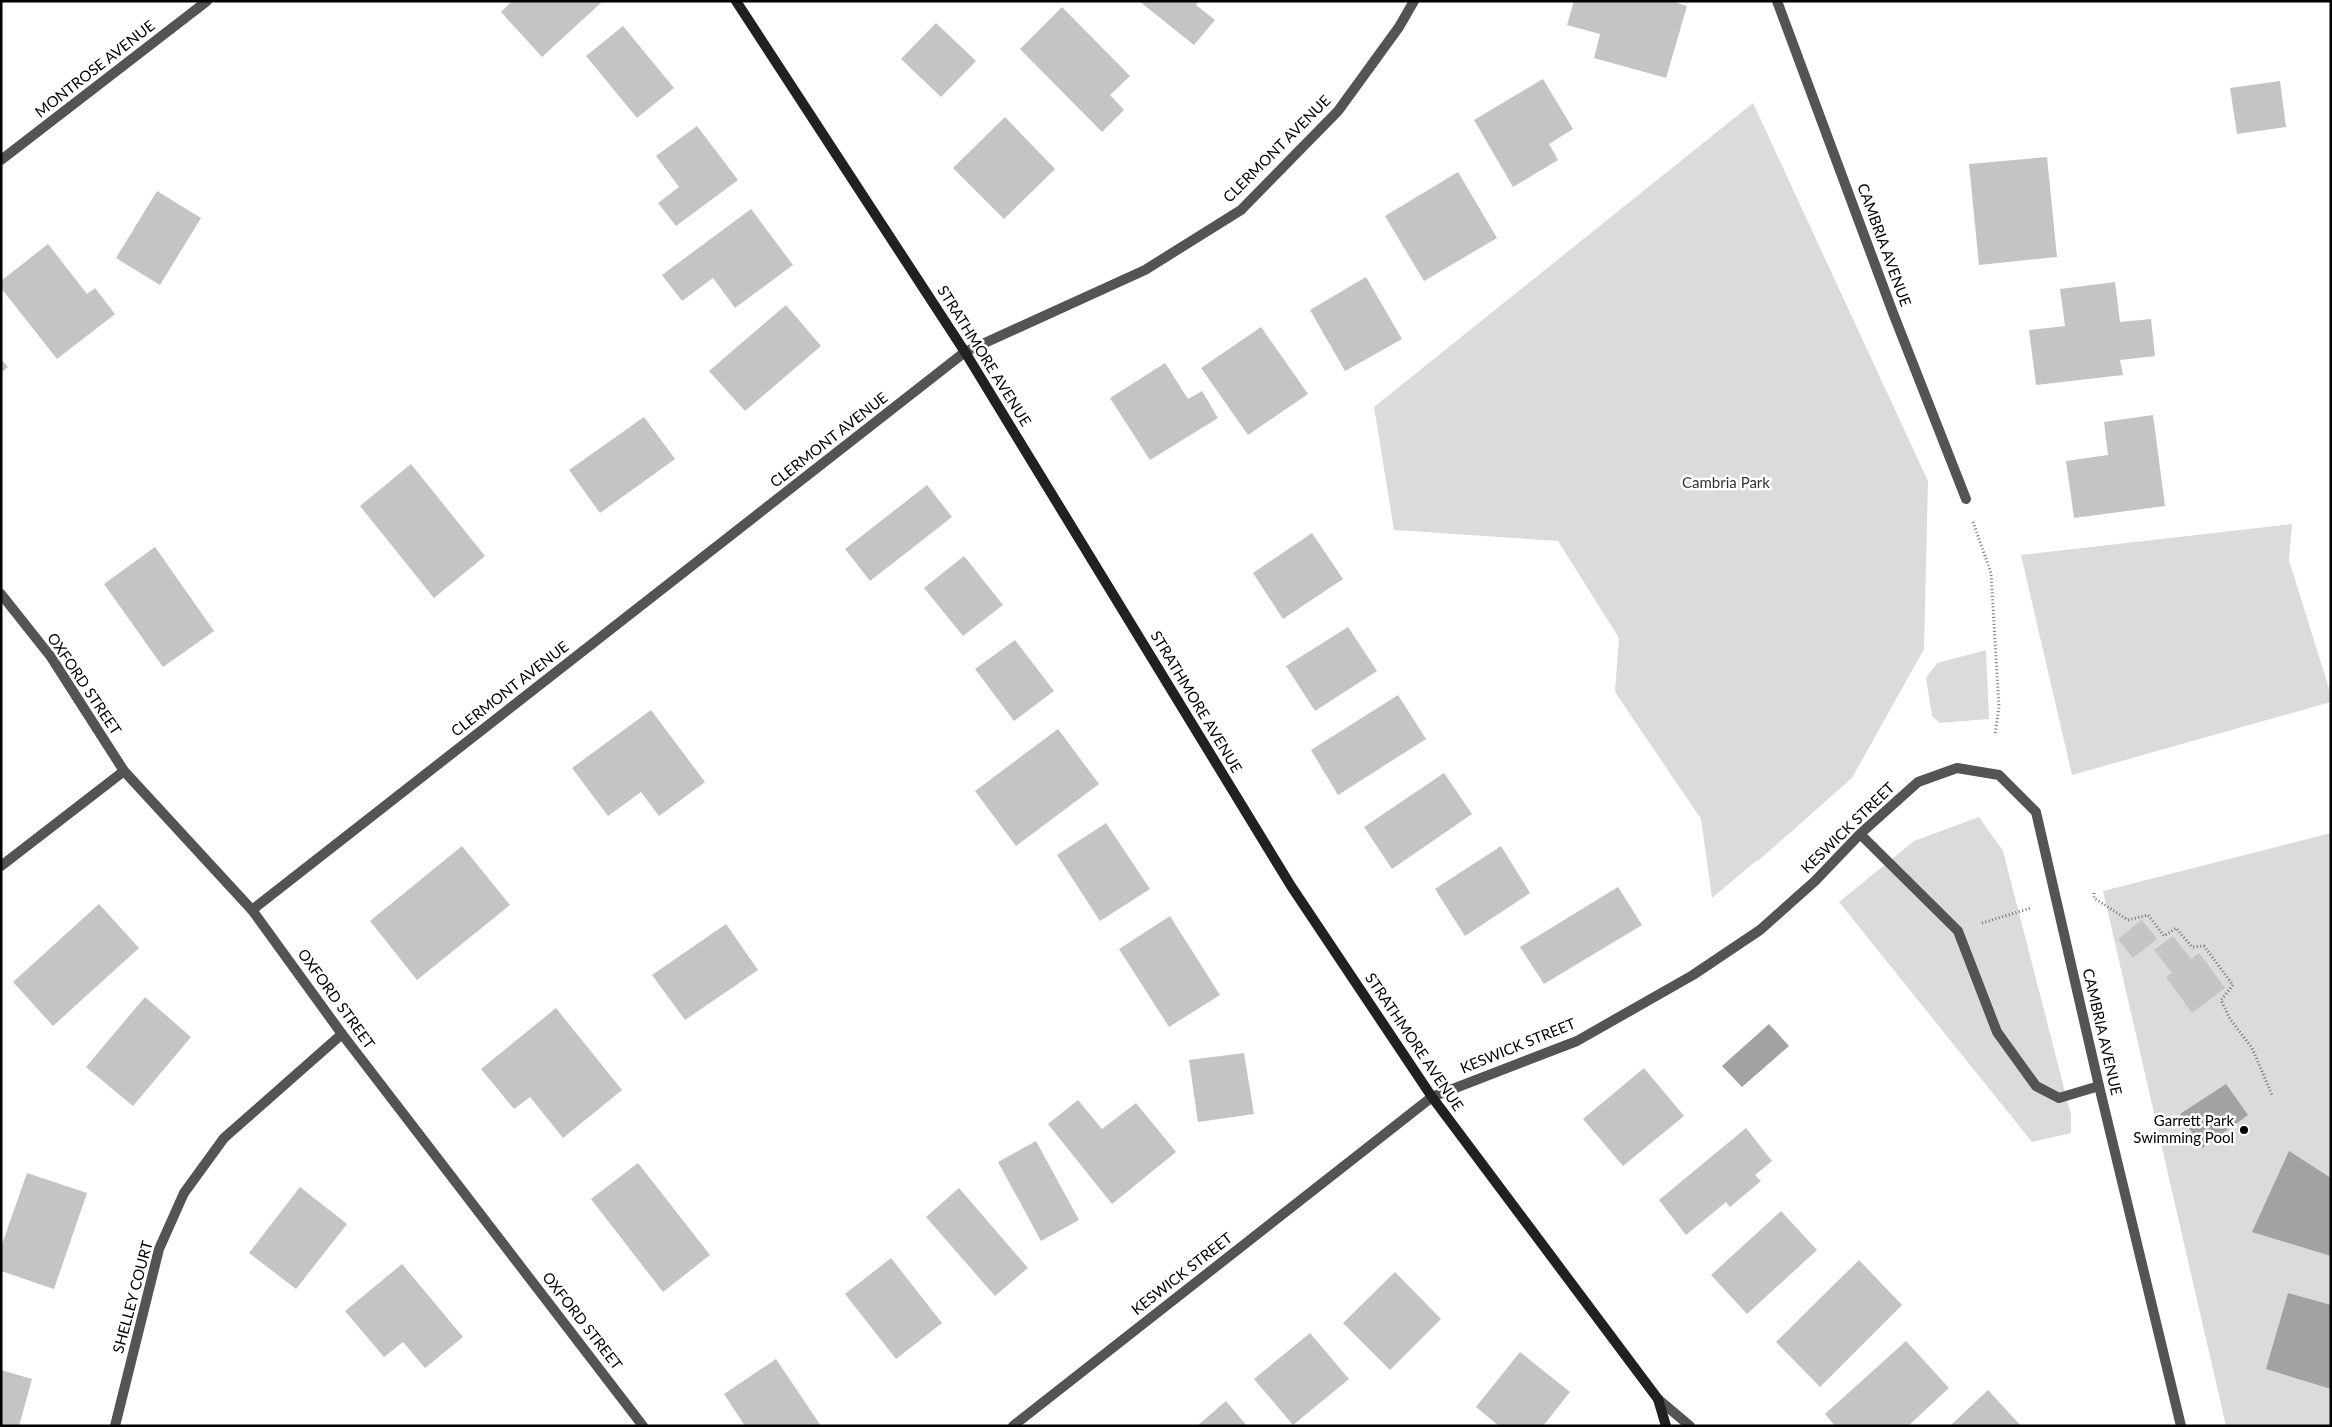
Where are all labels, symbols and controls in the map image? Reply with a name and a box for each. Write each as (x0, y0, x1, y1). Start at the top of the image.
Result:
street label: MONTROSE AVENUE (31, 16, 158, 121)
street label: CLERMONT AVENUE (1219, 91, 1334, 206)
street label: CAMBRIA AVENUE (1854, 181, 1916, 309)
street label: STRATHMORE AVENUE (934, 282, 1036, 429)
street label: CLERMONT AVENUE (766, 388, 891, 491)
park label: Cambria Park (1682, 473, 1770, 491)
street label: STRATHMORE AVENUE (1147, 627, 1246, 776)
street label: OXFORD STREET (44, 629, 126, 738)
street label: CLERMONT AVENUE (447, 637, 572, 740)
street label: KESWICK STREET (1797, 778, 1898, 876)
street label: OXFORD STREET (295, 945, 379, 1052)
street label: CAMBRIA AVENUE (2080, 967, 2126, 1097)
street label: STRATHMORE AVENUE (1362, 969, 1468, 1114)
street label: KESWICK STREET (1457, 1014, 1578, 1076)
place label: Garrett Park Swimming Pool (2133, 1111, 2234, 1146)
marker: Garrett Park Swimming Pool (2238, 1124, 2250, 1136)
street label: KESWICK STREET (1127, 1228, 1235, 1318)
street label: SHELLEY COURT (108, 1238, 156, 1355)
street label: OXFORD STREET (539, 1268, 627, 1373)

